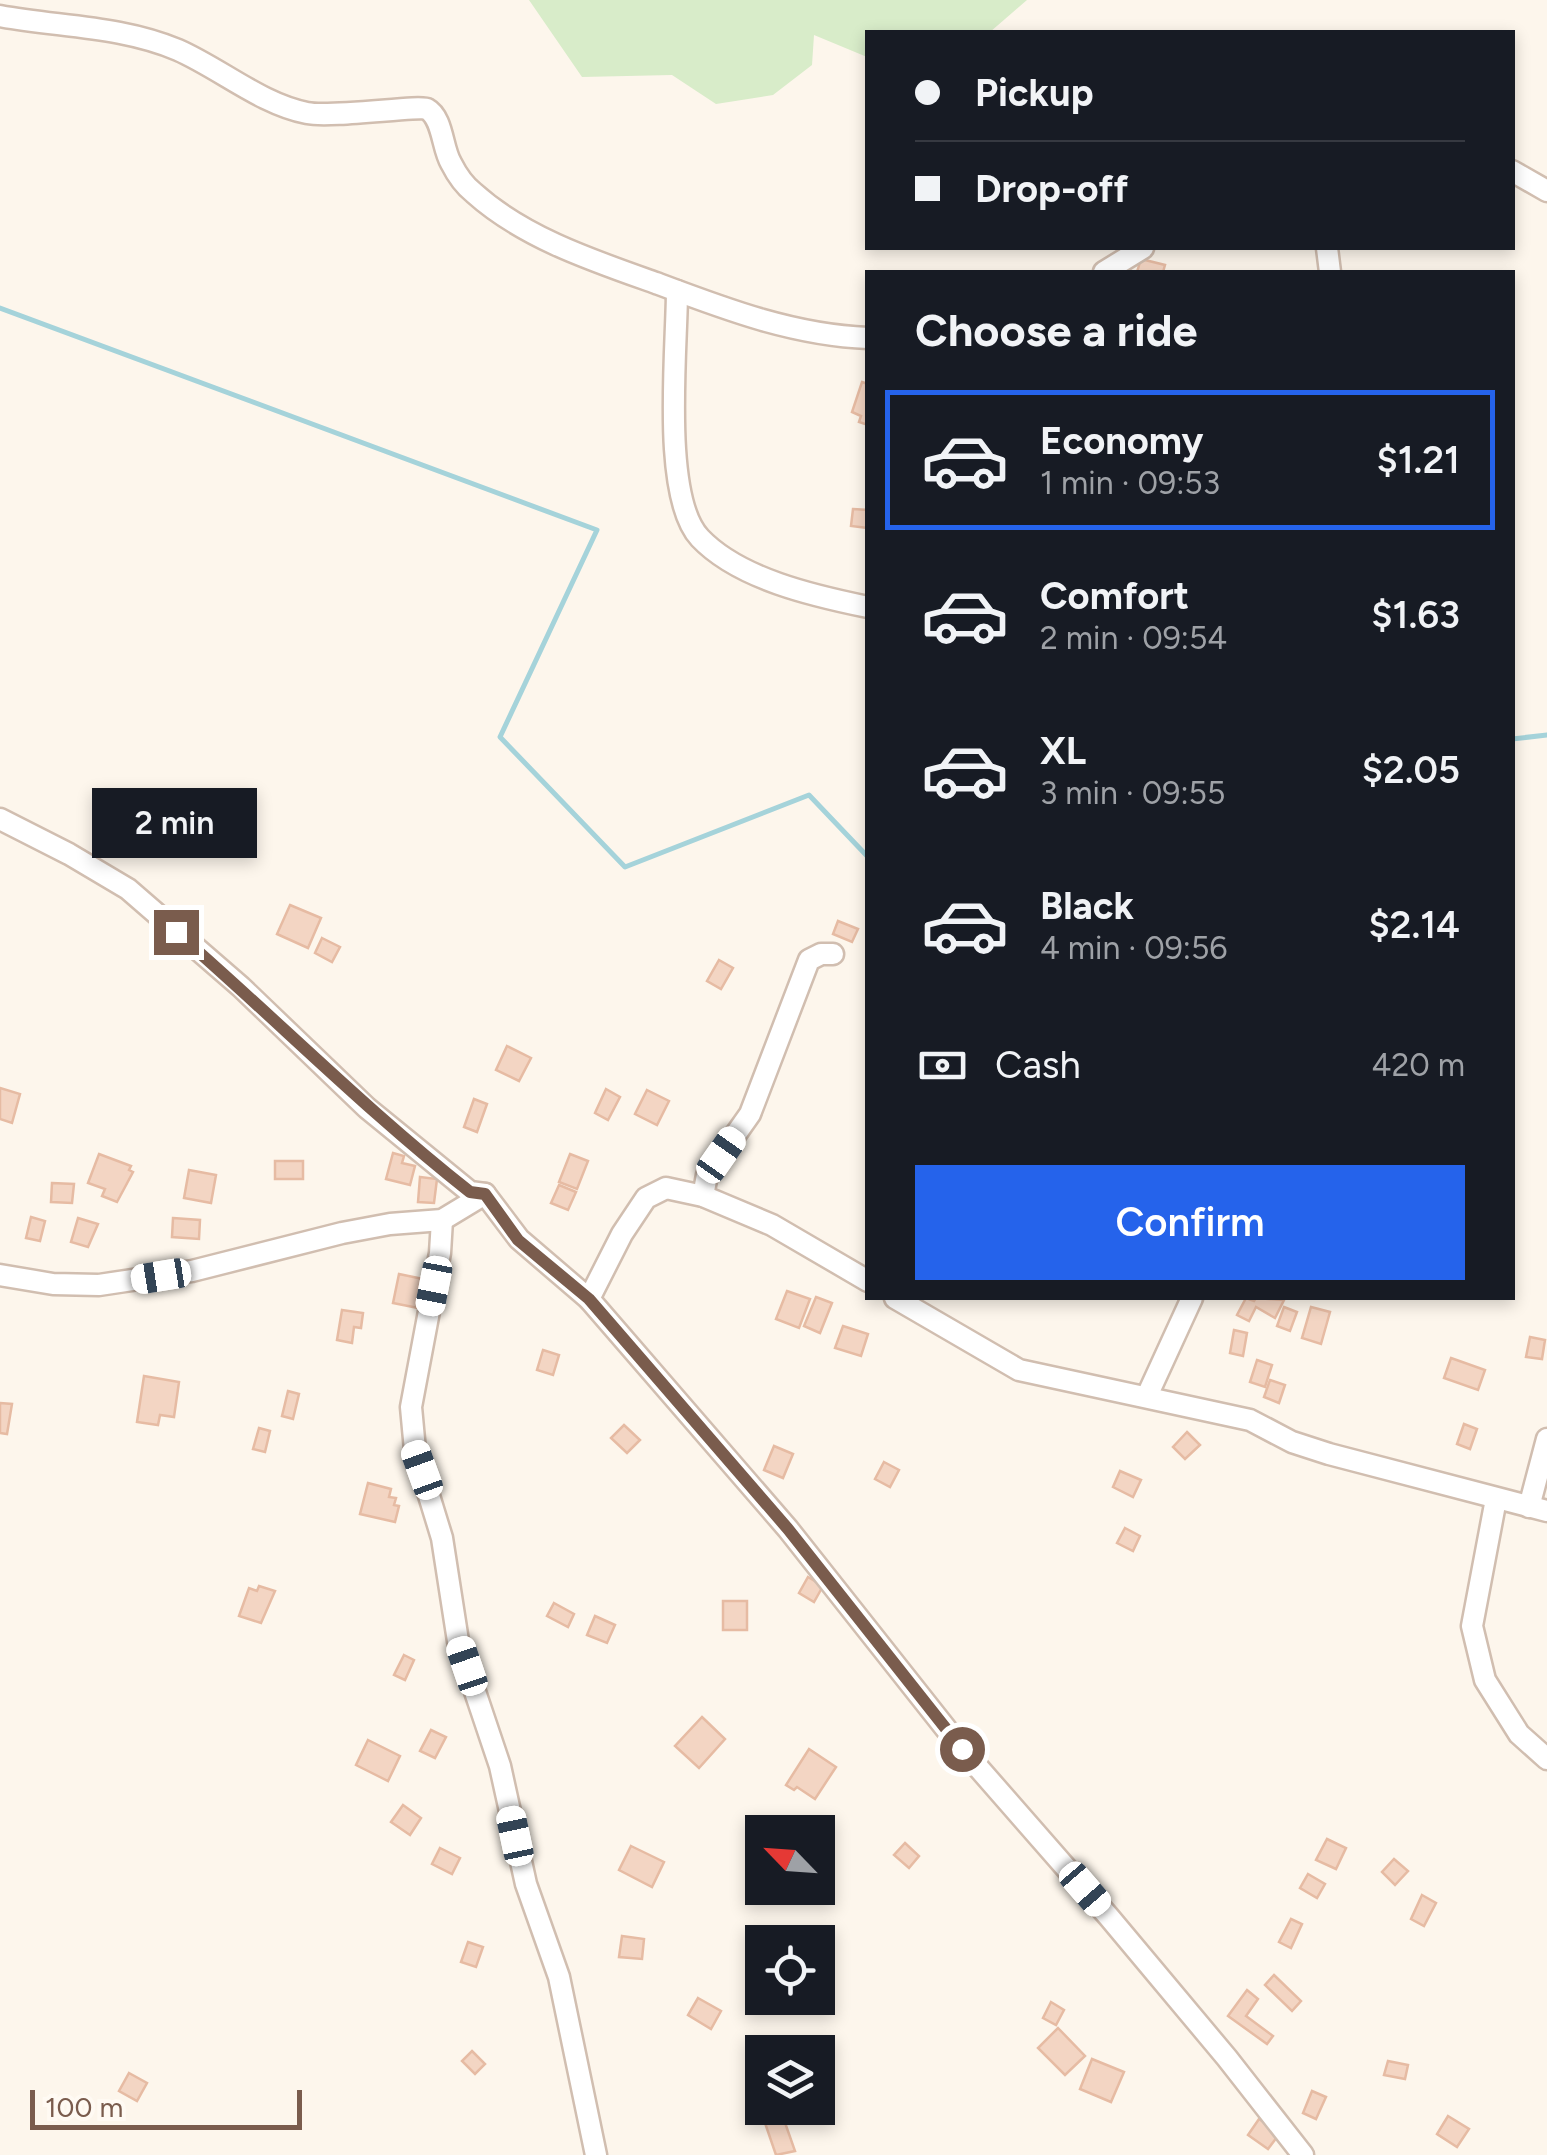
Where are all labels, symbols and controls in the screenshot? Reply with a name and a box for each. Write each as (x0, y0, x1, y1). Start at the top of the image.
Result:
text: Pickup (975, 70, 1093, 116)
text: Drop-off (975, 166, 1128, 212)
text: Choose a ride (915, 303, 1197, 357)
icon: car (920, 415, 1010, 505)
text: Economy (1040, 418, 1203, 464)
text: $1.21 (1376, 437, 1460, 483)
text: 1 min · 09:53 (1040, 464, 1220, 502)
icon: car (920, 570, 1010, 660)
text: Comfort (1040, 573, 1189, 619)
text: $1.63 (1371, 592, 1460, 638)
text: 2 min · 09:54 (1040, 619, 1227, 657)
icon: car (920, 725, 1010, 815)
text: XL (1040, 728, 1086, 774)
text: $2.05 (1362, 747, 1460, 793)
text: 3 min · 09:55 (1040, 774, 1225, 812)
callout: 2 min (94, 787, 258, 857)
text: 2 min (135, 804, 214, 842)
icon: car (920, 880, 1010, 970)
text: Black (1040, 883, 1134, 929)
text: $2.14 (1368, 902, 1460, 948)
route end (154, 910, 199, 955)
text: 4 min · 09:56 (1040, 929, 1227, 967)
icon: cash (915, 1038, 970, 1093)
text: Cash (995, 1042, 1081, 1088)
text: 420 m (1372, 1046, 1465, 1084)
car (692, 1122, 750, 1188)
button: Confirm (915, 1165, 1465, 1280)
car (414, 1254, 454, 1318)
car (129, 1256, 193, 1296)
car (398, 1437, 446, 1503)
car (443, 1633, 491, 1699)
route start (940, 1727, 985, 1772)
car (494, 1804, 536, 1868)
north arrow (745, 1815, 835, 1905)
map controls (745, 1815, 835, 2125)
car (1054, 1857, 1116, 1921)
button: locate (745, 1925, 835, 2015)
button: layers (745, 2035, 835, 2125)
scale bar (30, 2085, 302, 2130)
text: 100 m (45, 2090, 123, 2124)

